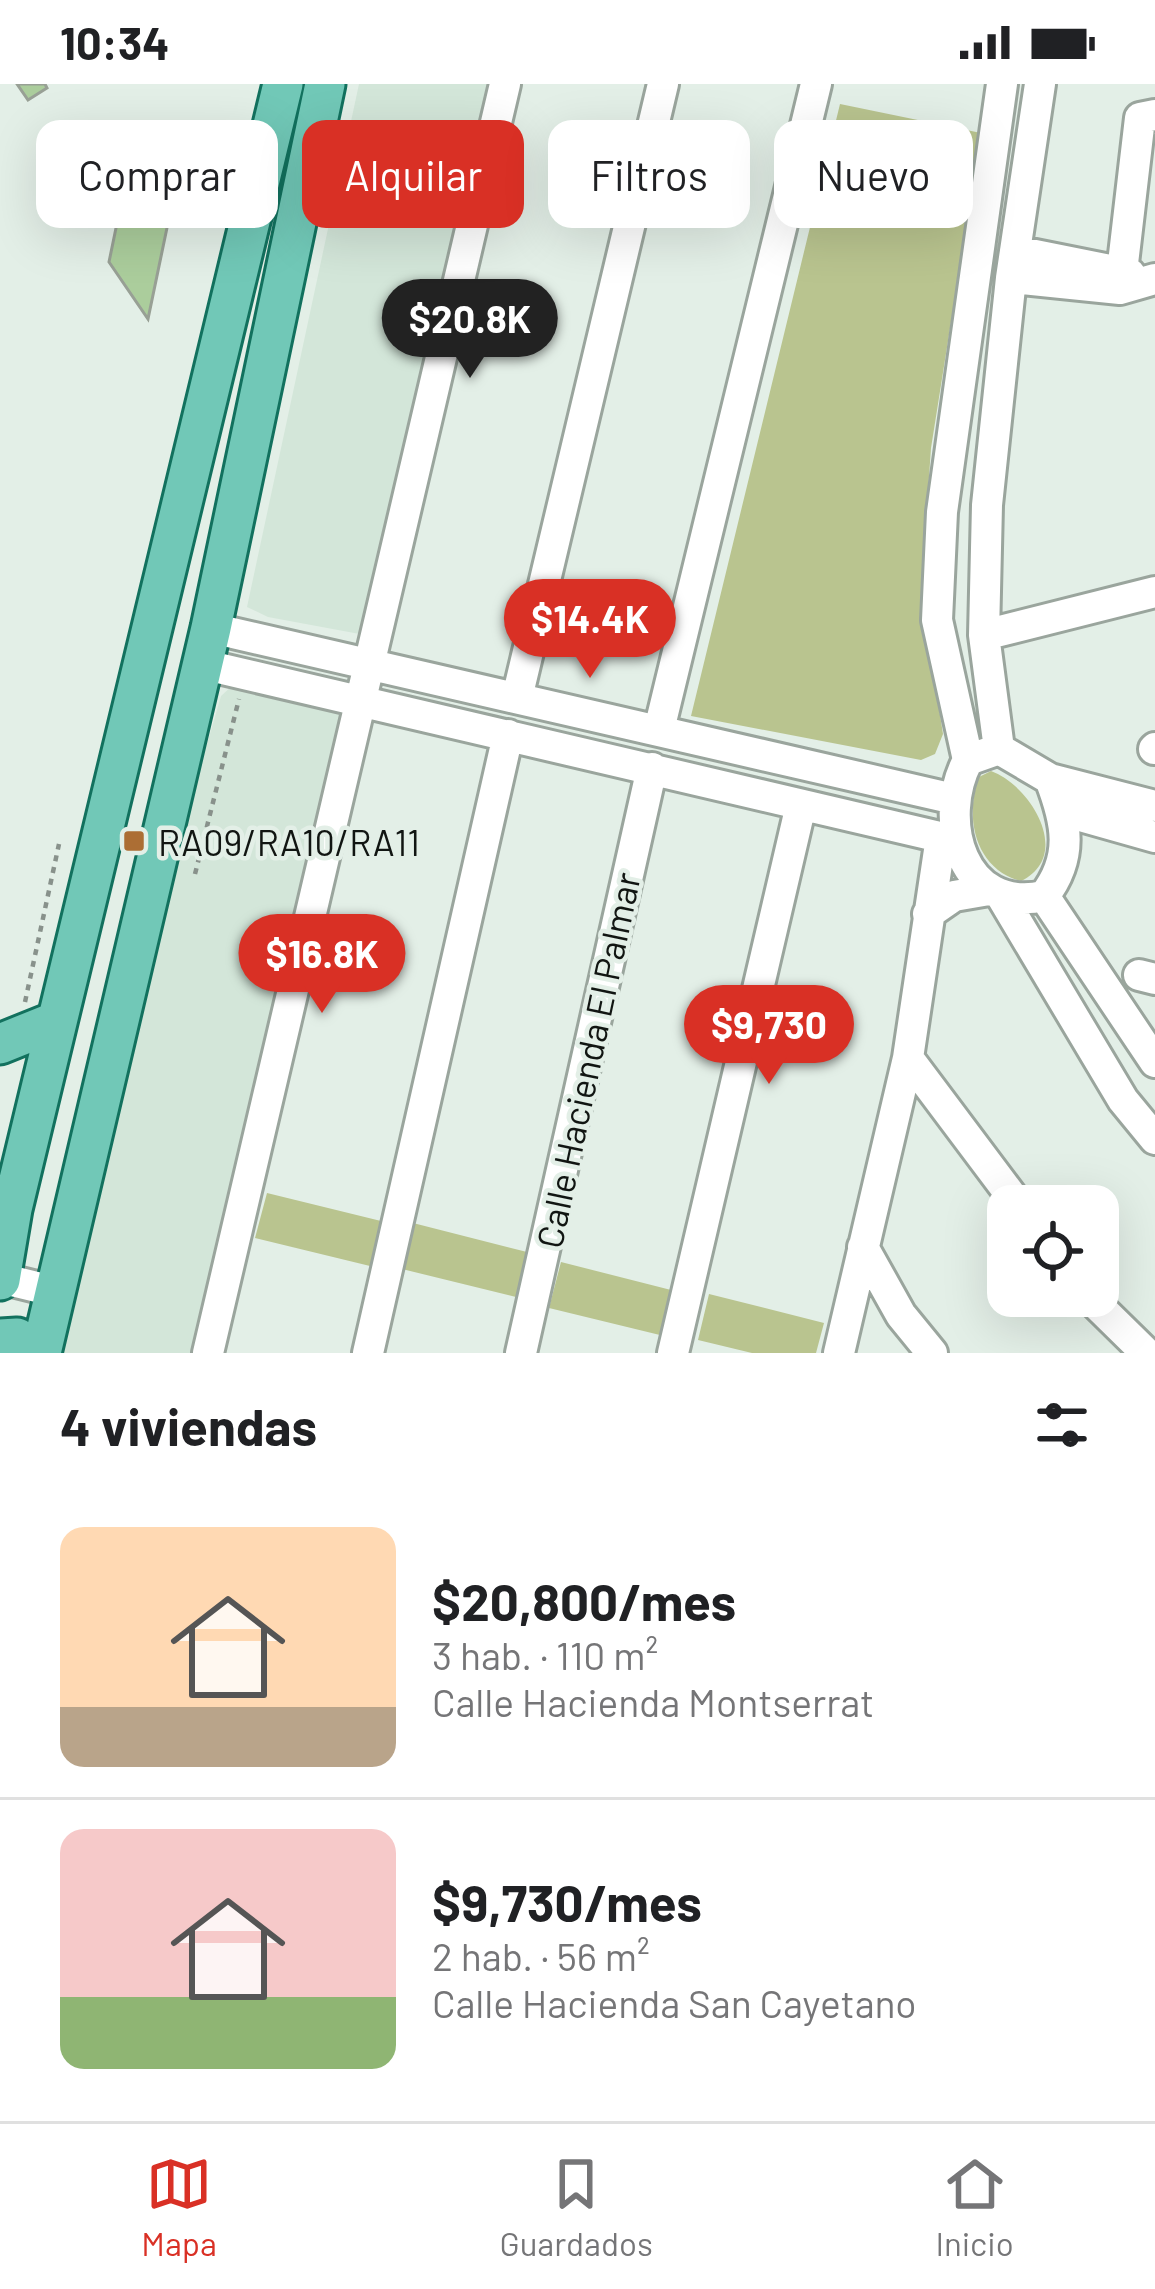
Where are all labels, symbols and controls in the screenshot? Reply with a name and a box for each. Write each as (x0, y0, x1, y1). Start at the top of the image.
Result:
text: 10:34 (60, 15, 170, 69)
chip: Comprar (36, 120, 278, 228)
chip: Alquilar (302, 120, 524, 228)
chip: Filtros (548, 120, 750, 228)
chip: Nuevo (774, 120, 973, 228)
pin: $20.8K (372, 279, 568, 381)
text: $20.8K (409, 294, 531, 341)
pin: $14.4K (492, 579, 688, 681)
text: $14.4K (531, 594, 649, 641)
place label: RA09/RA10/RA11 (158, 820, 420, 863)
marker: RA09/RA10/RA11 (121, 828, 147, 854)
street label: Calle Hacienda El Palmar (526, 868, 648, 1252)
pin: $16.8K (224, 914, 420, 1016)
text: $16.8K (265, 929, 379, 976)
pin: $9,730 (671, 985, 867, 1087)
text: $9,730 (711, 1000, 827, 1047)
map controls (987, 1185, 1119, 1317)
button: locate (987, 1185, 1119, 1317)
icon: filters (1029, 1392, 1095, 1458)
text: 4 viviendas (60, 1395, 317, 1456)
text: $20,800/mes (432, 1570, 736, 1631)
icon: home (156, 1575, 300, 1719)
text: 3 hab. · 110 m² (432, 1631, 658, 1678)
text: Calle Hacienda Montserrat (432, 1678, 874, 1725)
text: $9,730/mes (432, 1871, 702, 1932)
icon: home (156, 1877, 300, 2021)
text: 2 hab. · 56 m² (432, 1932, 650, 1979)
text: Calle Hacienda San Cayetano (432, 1979, 917, 2026)
tab: Mapa (141, 2151, 217, 2263)
tab: Guardados (499, 2151, 653, 2263)
tab: Inicio (935, 2151, 1014, 2263)

